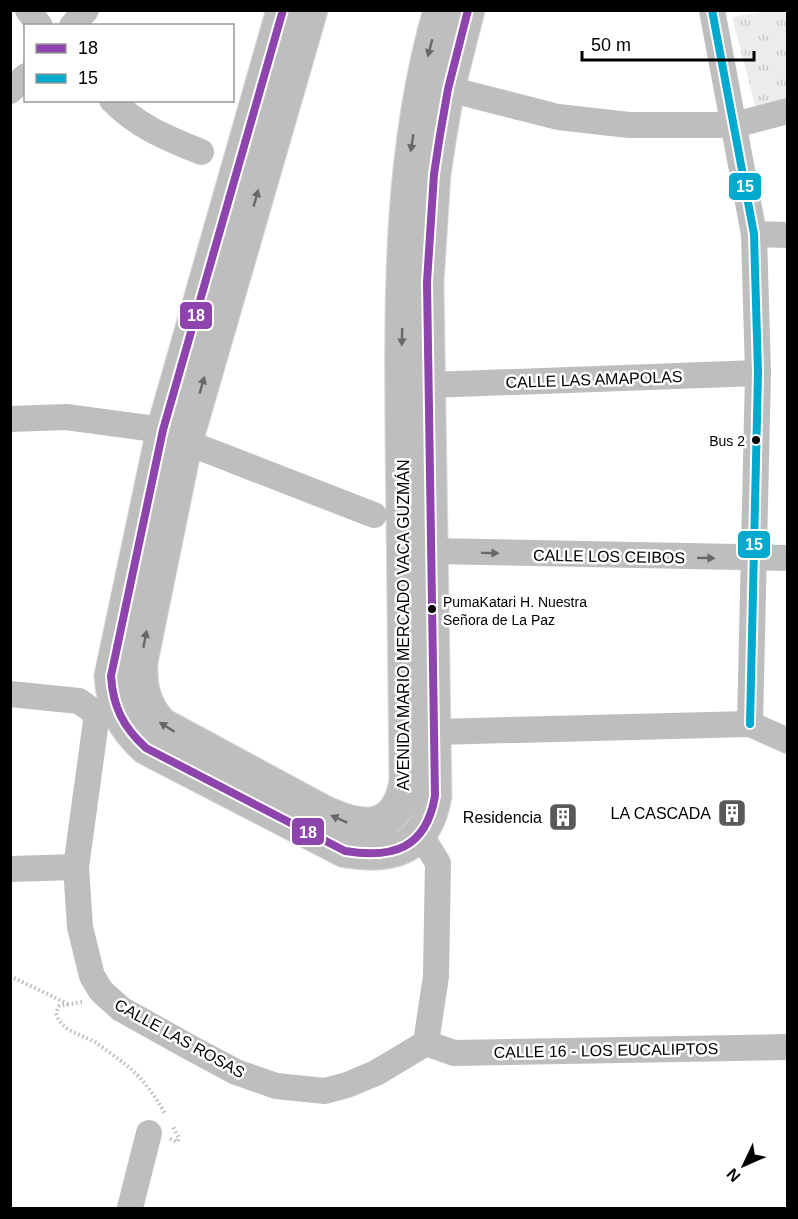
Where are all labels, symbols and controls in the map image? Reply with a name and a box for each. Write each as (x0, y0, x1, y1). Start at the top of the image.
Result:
legend (24, 24, 234, 102)
scale bar (582, 24, 754, 62)
text: 50 m (591, 35, 631, 55)
text: 18 (78, 38, 98, 58)
one-way arrow (425, 39, 435, 57)
text: 15 (78, 68, 98, 88)
one-way arrow (407, 133, 416, 152)
line badge: 15 (728, 172, 762, 201)
text: 15 (736, 178, 754, 195)
one-way arrow (252, 189, 261, 207)
line badge: 18 (179, 301, 213, 330)
text: 18 (187, 307, 205, 324)
one-way arrow (397, 328, 407, 347)
street label: CALLE LAS AMAPOLAS (505, 368, 683, 391)
one-way arrow (198, 376, 207, 394)
place label: Bus 2 (709, 433, 745, 449)
marker: Bus 2 (750, 434, 762, 446)
street label: AVENIDA MARIO MERCADO VACA GUZMÁN (394, 459, 412, 791)
line badge: 15 (737, 530, 771, 559)
text: 15 (745, 536, 763, 553)
street label: CALLE LOS CEIBOS (533, 547, 685, 566)
one-way arrow (480, 548, 499, 557)
one-way arrow (696, 554, 715, 563)
place label: PumaKatari H. Nuestra Señora de La Paz (443, 594, 587, 628)
marker: PumaKatari H. Nuestra Señora de La Paz (426, 603, 438, 615)
one-way arrow (141, 630, 150, 649)
one-way arrow (159, 721, 175, 732)
building icon: LA CASCADA (716, 797, 748, 829)
building icon: Residencia (547, 801, 579, 833)
place label: LA CASCADA (611, 805, 711, 822)
place label: Residencia (463, 809, 542, 826)
one-way arrow (330, 814, 347, 823)
line badge: 18 (291, 817, 325, 846)
text: 18 (299, 824, 317, 841)
street label: CALLE LAS ROSAS (112, 996, 248, 1081)
street label: CALLE 16 - LOS EUCALIPTOS (494, 1040, 718, 1061)
north arrow (714, 1135, 774, 1195)
text: N (723, 1165, 744, 1185)

